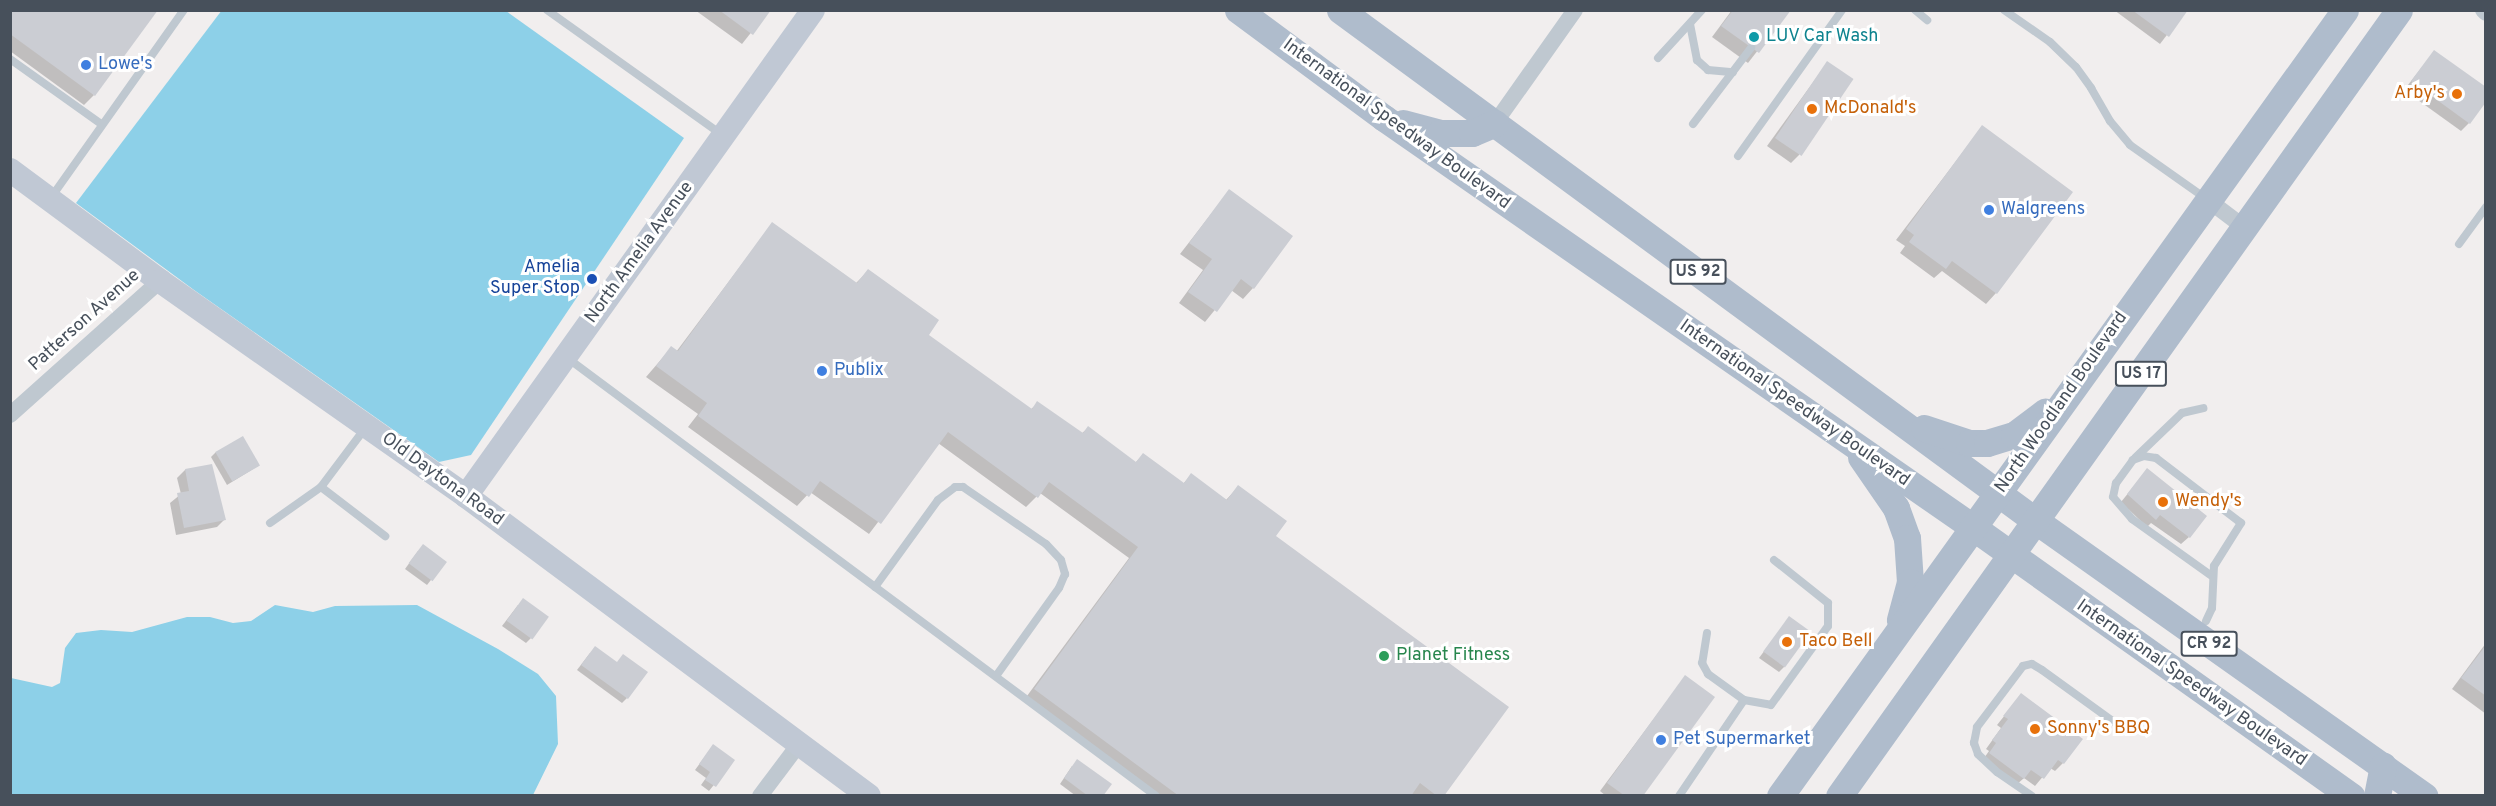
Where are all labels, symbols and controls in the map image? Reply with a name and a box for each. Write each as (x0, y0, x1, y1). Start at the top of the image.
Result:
place label: LUV Car Wash (1766, 26, 1880, 48)
marker: LUV Car Wash (1747, 30, 1761, 44)
street label: International Speedway Boulevard (1278, 35, 1514, 215)
place label: Lowe's (98, 54, 153, 76)
marker: Lowe's (79, 58, 93, 72)
place label: Arby's (2394, 83, 2445, 105)
marker: Arby's (2450, 87, 2464, 101)
place label: McDonald's (1824, 98, 1916, 120)
marker: McDonald's (1805, 102, 1819, 116)
street label: North Amelia Avenue (581, 177, 699, 329)
place label: Walgreens (2001, 199, 2085, 221)
marker: Walgreens (1982, 203, 1996, 217)
place label: Amelia Super Stop (490, 258, 580, 300)
road number: US 92 (1670, 259, 1726, 285)
street label: Patterson Avenue (25, 265, 145, 377)
marker: Amelia Super Stop (585, 272, 599, 286)
street label: North Woodland Boulevard (1991, 308, 2133, 498)
street label: International Speedway Boulevard (1675, 316, 1913, 492)
place label: Publix (834, 360, 884, 382)
road number: US 17 (2114, 361, 2168, 387)
marker: Publix (815, 364, 829, 378)
street label: Old Daytona Road (377, 429, 507, 531)
place label: Wendy's (2175, 491, 2242, 513)
marker: Wendy's (2156, 495, 2170, 509)
street label: International Speedway Boulevard (2072, 596, 2310, 772)
place label: Taco Bell (1799, 631, 1873, 653)
road number: CR 92 (2180, 631, 2238, 657)
marker: Taco Bell (1780, 635, 1794, 649)
place label: Planet Fitness (1396, 645, 1510, 667)
marker: Planet Fitness (1377, 649, 1391, 663)
place label: Sonny's BBQ (2047, 718, 2150, 740)
marker: Sonny's BBQ (2028, 722, 2042, 736)
place label: Pet Supermarket (1673, 729, 1810, 751)
marker: Pet Supermarket (1654, 733, 1668, 747)

